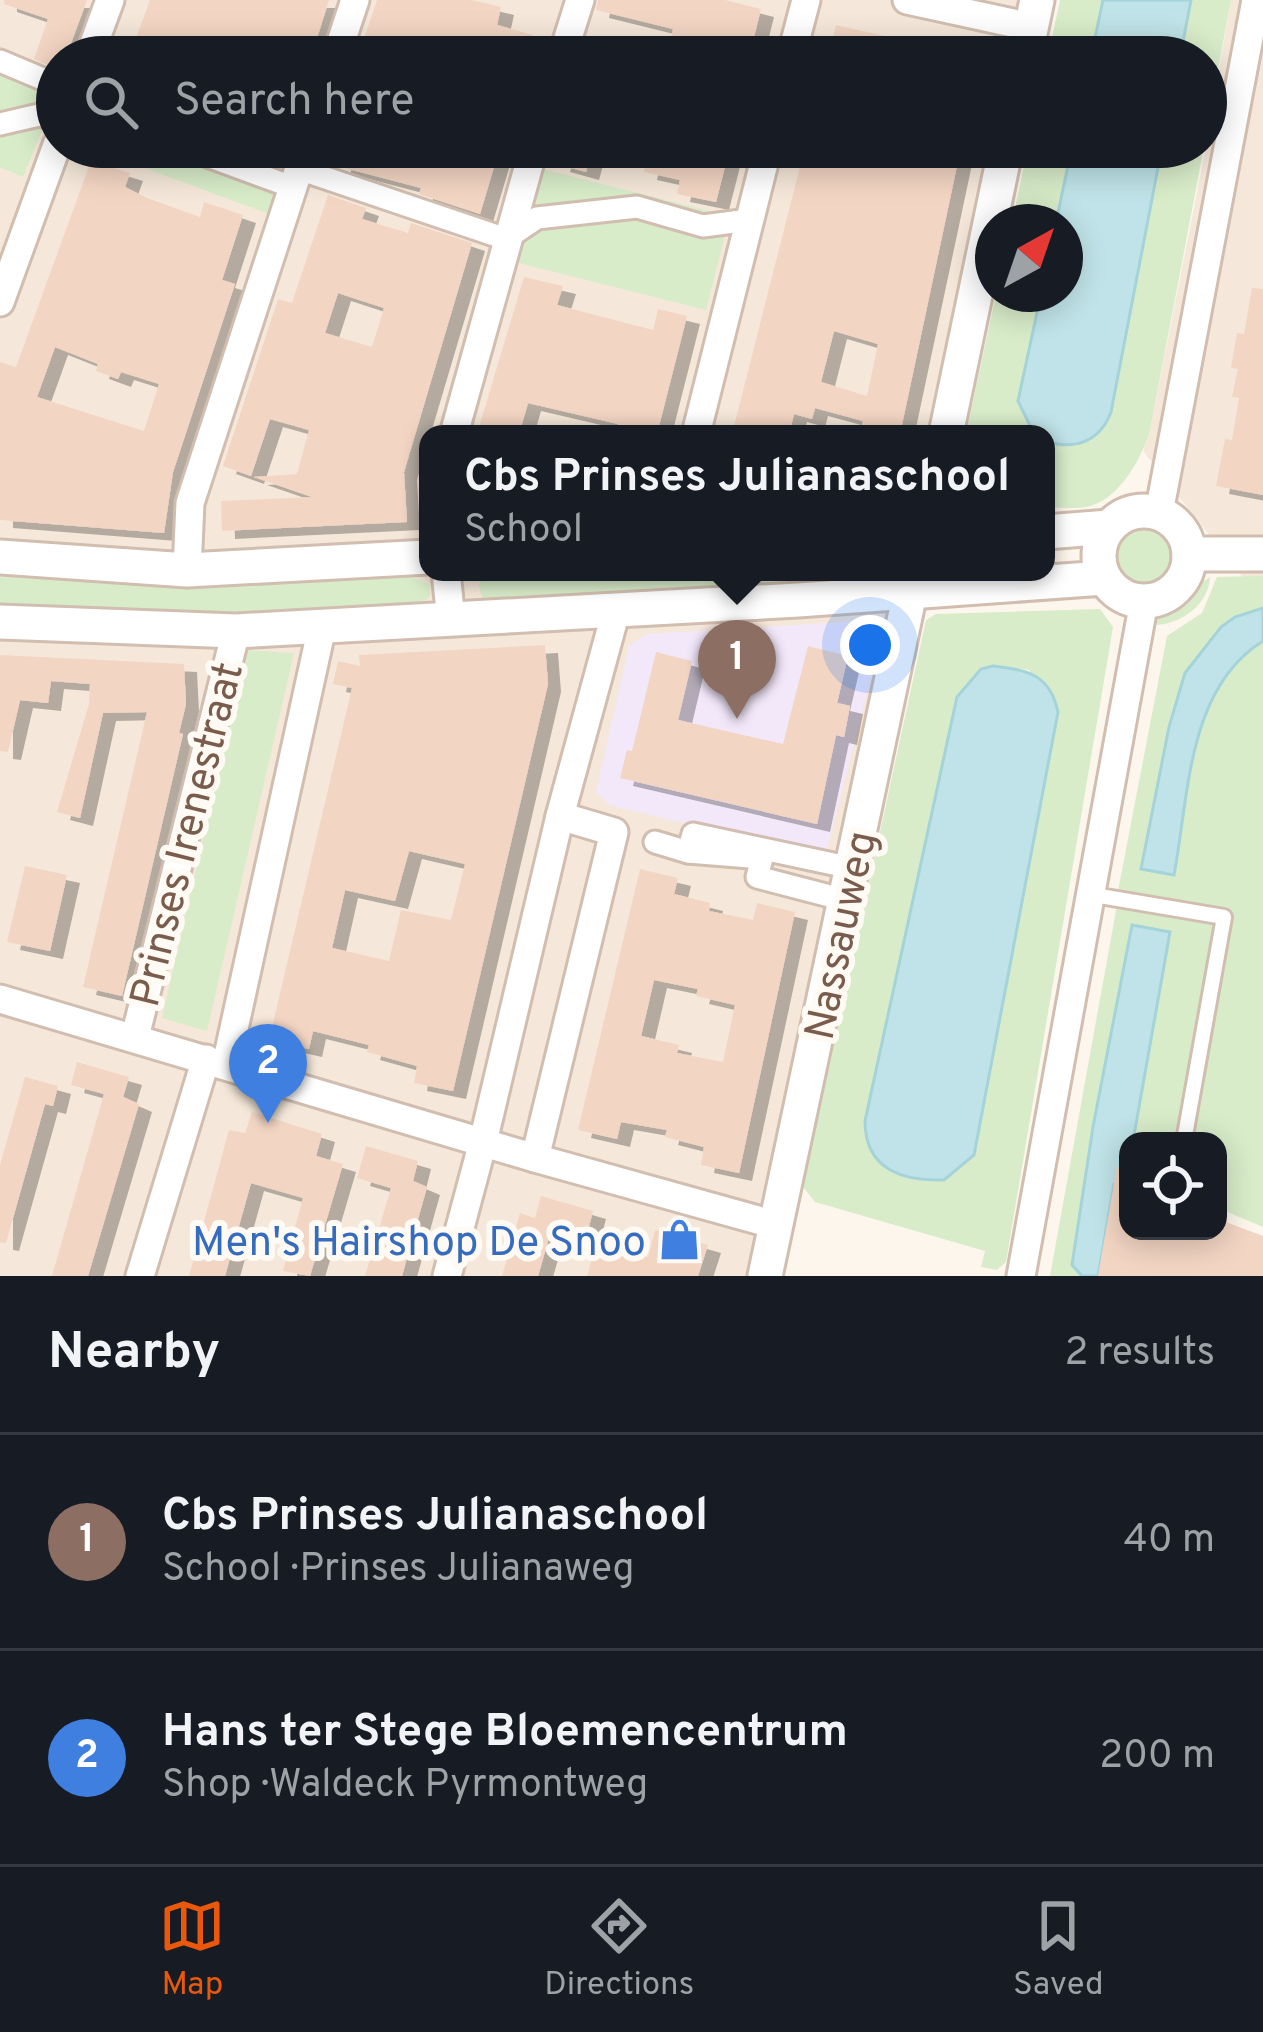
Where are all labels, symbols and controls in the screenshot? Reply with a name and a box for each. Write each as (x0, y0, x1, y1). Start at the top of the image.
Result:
search box (36, 36, 1227, 168)
icon: search (78, 69, 144, 135)
text: Search here (174, 74, 414, 131)
north arrow (975, 204, 1083, 312)
popup (419, 425, 1055, 581)
text: Cbs Prinses Julianaschool (464, 450, 1010, 507)
text: School (464, 507, 583, 556)
your location (840, 615, 900, 675)
pin: 1 (698, 620, 776, 719)
street label: Prinses Irenestraat (121, 657, 258, 1013)
street label: Nassauweg (795, 827, 891, 1045)
pin: 2 (229, 1024, 307, 1123)
map controls (1119, 1132, 1227, 1240)
button: locate (1119, 1132, 1227, 1240)
shop icon: Men's Hairshop De Snoo (657, 1217, 703, 1263)
place label: Men's Hairshop De Snoo (192, 1218, 646, 1271)
text: Nearby (48, 1322, 220, 1387)
text: 2 results (1064, 1330, 1215, 1379)
text: Cbs Prinses Julianaschool (162, 1489, 708, 1546)
text: 1 (79, 1517, 95, 1566)
text: 40 m (1124, 1517, 1215, 1566)
text: School · Prinses Julianaweg (162, 1546, 635, 1595)
text: Hans ter Stege Bloemencentrum (162, 1705, 848, 1762)
text: 2 (75, 1733, 99, 1782)
text: 200 m (1099, 1733, 1215, 1782)
text: Shop · Waldeck Pyrmontweg (162, 1762, 648, 1811)
tab: Map (159, 1893, 225, 2007)
tab: Directions (544, 1893, 694, 2007)
tab: Saved (1013, 1893, 1104, 2007)

